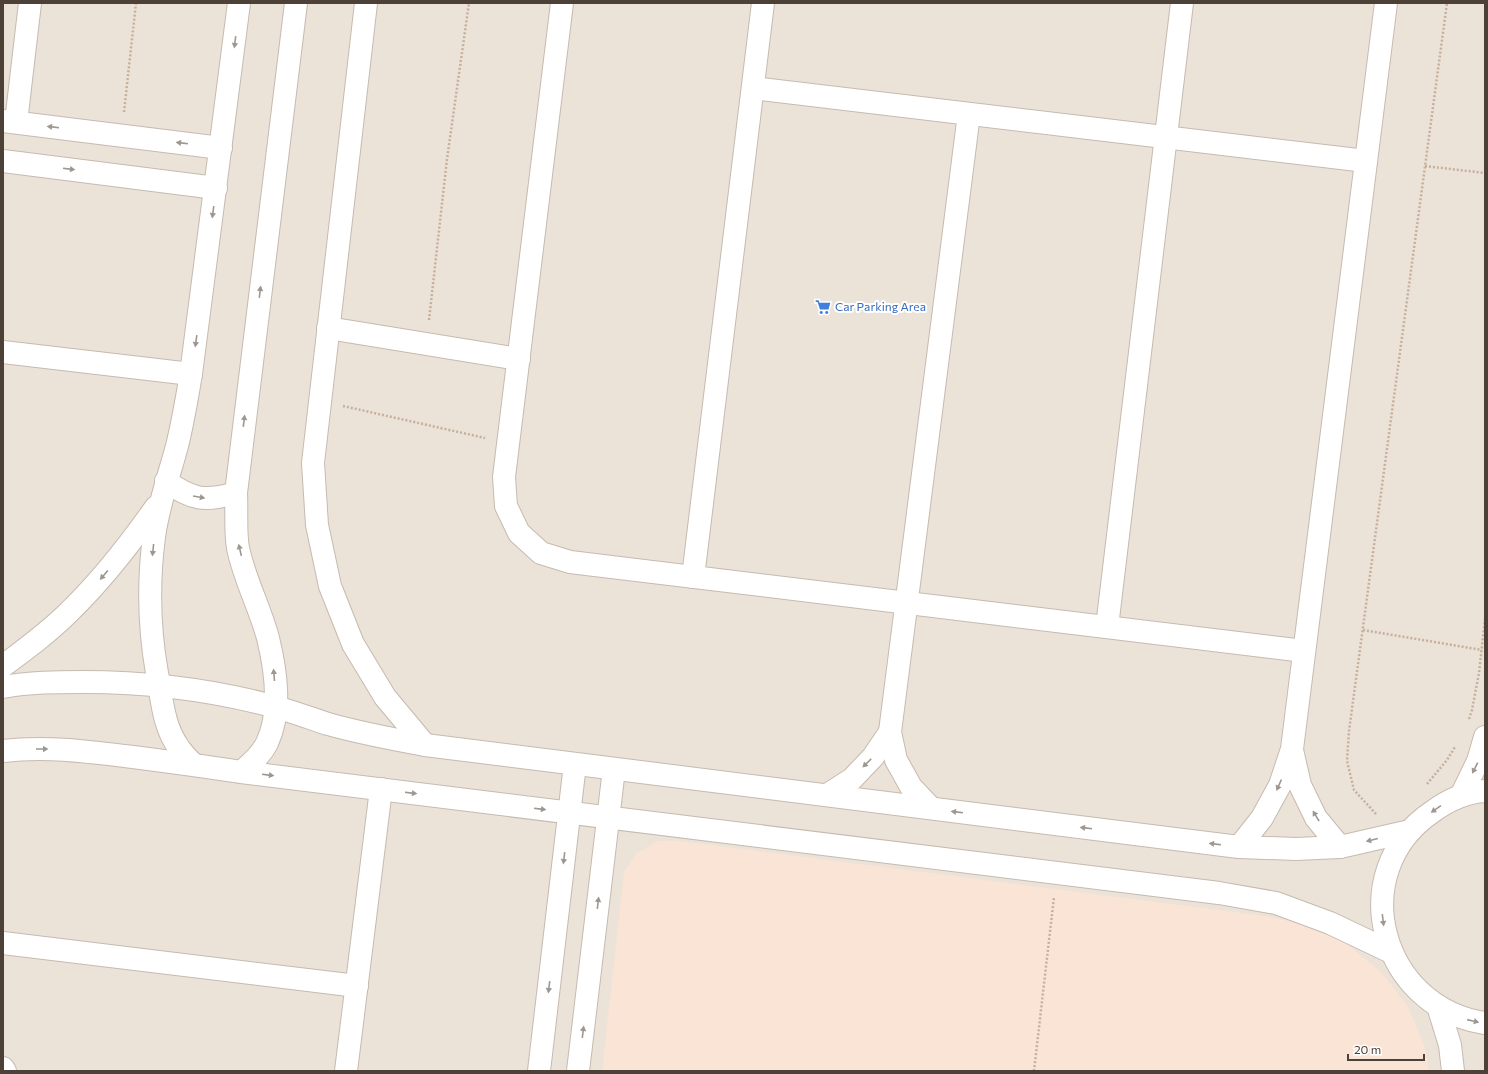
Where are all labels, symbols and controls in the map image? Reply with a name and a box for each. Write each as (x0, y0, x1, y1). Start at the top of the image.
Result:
one-way arrow (231, 36, 238, 48)
one-way arrow (47, 124, 59, 130)
one-way arrow (176, 140, 188, 146)
one-way arrow (63, 166, 76, 172)
one-way arrow (210, 206, 216, 218)
one-way arrow (257, 286, 263, 298)
supermarket icon: Car Parking Area (814, 298, 832, 316)
place label: Car Parking Area (835, 299, 926, 313)
one-way arrow (193, 335, 199, 347)
one-way arrow (241, 415, 247, 427)
one-way arrow (193, 494, 206, 500)
one-way arrow (149, 544, 156, 557)
one-way arrow (236, 544, 242, 556)
one-way arrow (100, 569, 109, 580)
one-way arrow (271, 669, 278, 681)
one-way arrow (36, 746, 49, 752)
one-way arrow (862, 758, 872, 768)
one-way arrow (1471, 762, 1478, 773)
one-way arrow (262, 772, 274, 779)
one-way arrow (1276, 780, 1282, 791)
one-way arrow (405, 790, 417, 796)
one-way arrow (1430, 805, 1441, 813)
one-way arrow (534, 806, 546, 812)
one-way arrow (951, 809, 963, 815)
one-way arrow (1312, 810, 1319, 822)
one-way arrow (1080, 825, 1092, 831)
one-way arrow (1365, 837, 1377, 843)
one-way arrow (1209, 841, 1221, 847)
one-way arrow (560, 852, 567, 864)
one-way arrow (595, 897, 601, 909)
one-way arrow (1380, 914, 1386, 926)
one-way arrow (546, 981, 552, 993)
one-way arrow (1467, 1018, 1480, 1024)
one-way arrow (579, 1026, 586, 1038)
scale bar (1348, 1036, 1424, 1062)
text: 20 m (1354, 1042, 1381, 1056)

